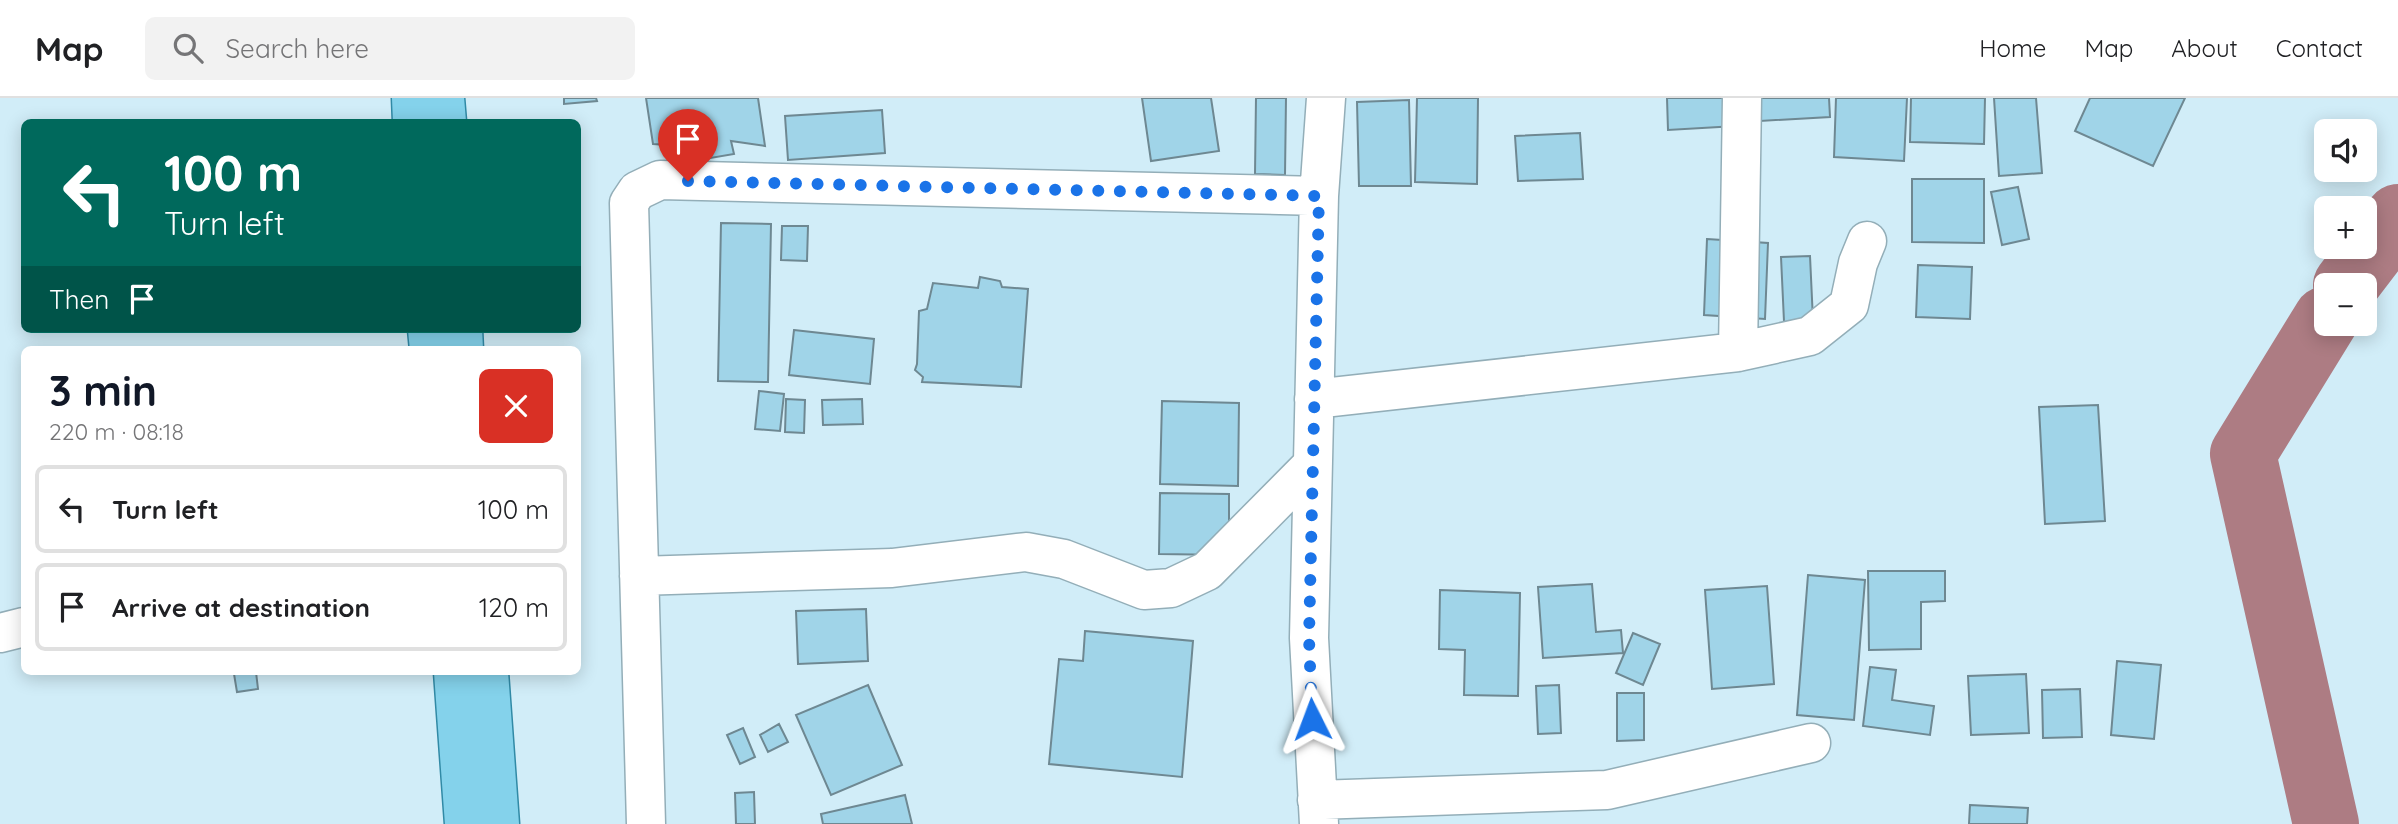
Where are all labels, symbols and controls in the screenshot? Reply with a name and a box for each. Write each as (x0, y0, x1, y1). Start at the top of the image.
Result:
search box (145, 17, 635, 80)
text: Map (35, 28, 103, 69)
icon: search (169, 29, 207, 67)
text: Search here (225, 32, 369, 65)
text: Home (1979, 33, 2046, 63)
text: Map (2084, 33, 2133, 63)
text: About (2171, 33, 2238, 63)
text: Contact (2276, 33, 2363, 63)
pin (658, 109, 718, 181)
map controls (2314, 119, 2377, 336)
button: sound (2314, 119, 2377, 182)
icon: arrive (669, 120, 707, 158)
text: 100 m (164, 142, 302, 203)
icon: left (49, 147, 140, 238)
button: + (2314, 196, 2377, 259)
text: Turn left (164, 203, 285, 243)
button: − (2314, 273, 2377, 336)
icon: arrive (123, 280, 161, 318)
text: Then (49, 283, 109, 316)
text: 3 min (49, 364, 157, 417)
button: close (479, 369, 553, 443)
text: 220 m · 08:18 (49, 417, 184, 446)
icon: left (53, 490, 91, 528)
text: Turn left (112, 493, 219, 526)
text: 100 m (478, 493, 549, 526)
icon: arrive (53, 588, 91, 626)
text: Arrive at destination (112, 591, 370, 624)
text: 120 m (479, 591, 549, 624)
position arrow (1275, 682, 1349, 756)

